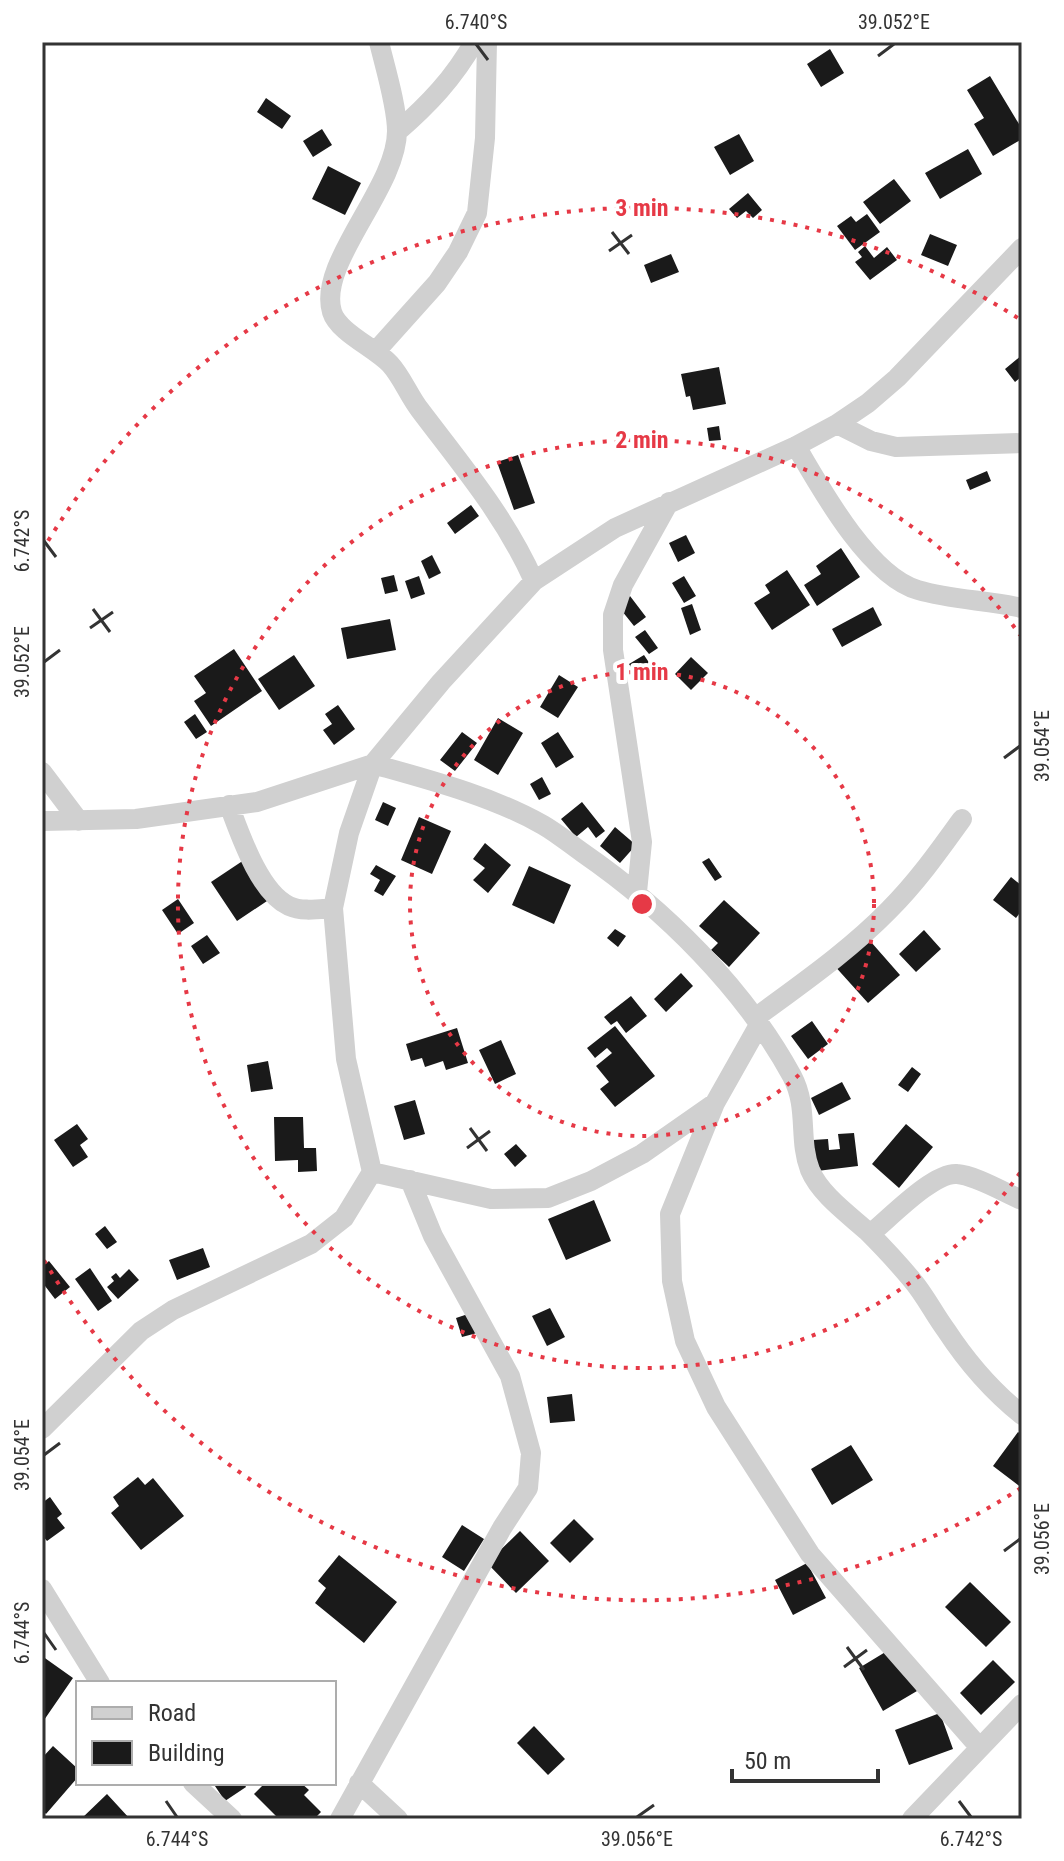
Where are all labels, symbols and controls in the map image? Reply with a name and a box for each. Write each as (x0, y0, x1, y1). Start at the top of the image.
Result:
text: 6.740°S (445, 10, 507, 34)
text: 39.052°E (858, 10, 930, 34)
text: 3 min (615, 194, 669, 222)
text: 2 min (615, 426, 669, 454)
text: 6.742°S (10, 510, 34, 572)
text: 39.052°E (10, 626, 34, 698)
text: 1 min (615, 658, 669, 686)
text: 39.054°E (1030, 710, 1054, 782)
centre of rings (628, 890, 656, 918)
text: 39.054°E (10, 1419, 34, 1491)
text: 39.056°E (1030, 1503, 1054, 1575)
text: 6.744°S (10, 1602, 34, 1664)
legend (76, 1681, 336, 1785)
text: Road (148, 1699, 196, 1727)
scale bar (732, 1733, 878, 1783)
text: Building (148, 1739, 225, 1767)
text: 50 m (744, 1747, 791, 1775)
text: 6.744°S (146, 1827, 208, 1851)
text: 39.056°E (601, 1827, 673, 1851)
text: 6.742°S (940, 1827, 1002, 1851)

